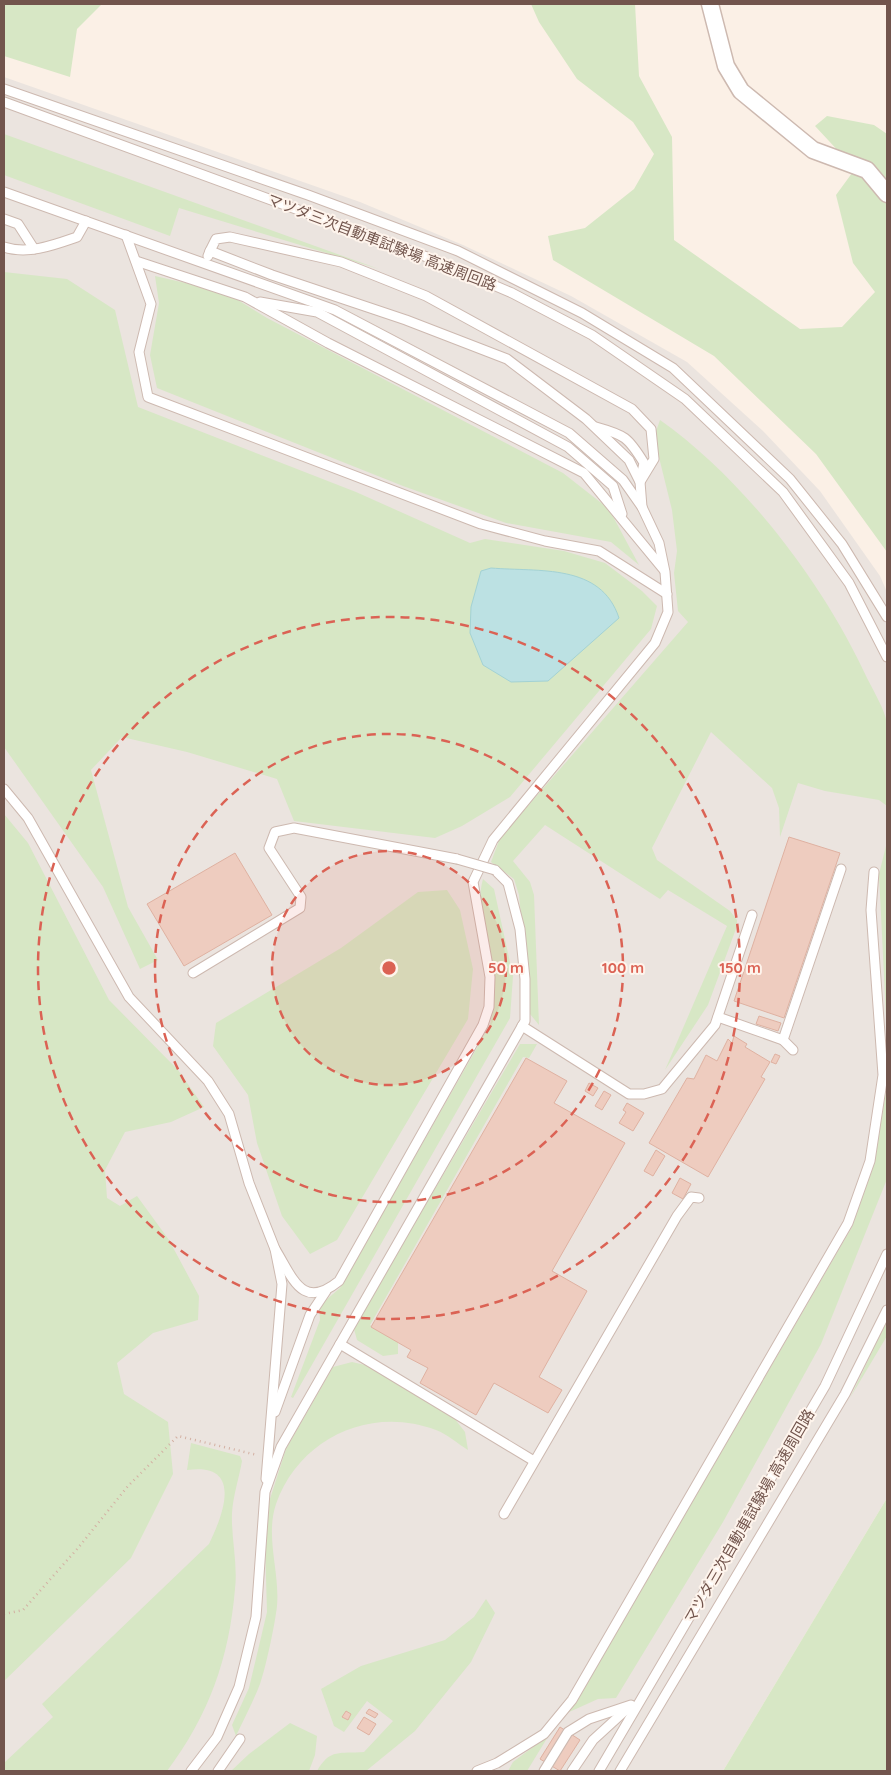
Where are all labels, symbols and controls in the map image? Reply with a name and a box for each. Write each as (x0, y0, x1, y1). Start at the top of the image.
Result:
street label: マツダ三次自動車試験場 高速周回路 (265, 189, 499, 295)
text: 50 m (488, 958, 524, 977)
text: 100 m (602, 958, 644, 977)
text: 150 m (719, 958, 761, 977)
centre of rings (380, 959, 398, 977)
street label: マツダ三次自動車試験場 高速周回路 (680, 1406, 818, 1626)

